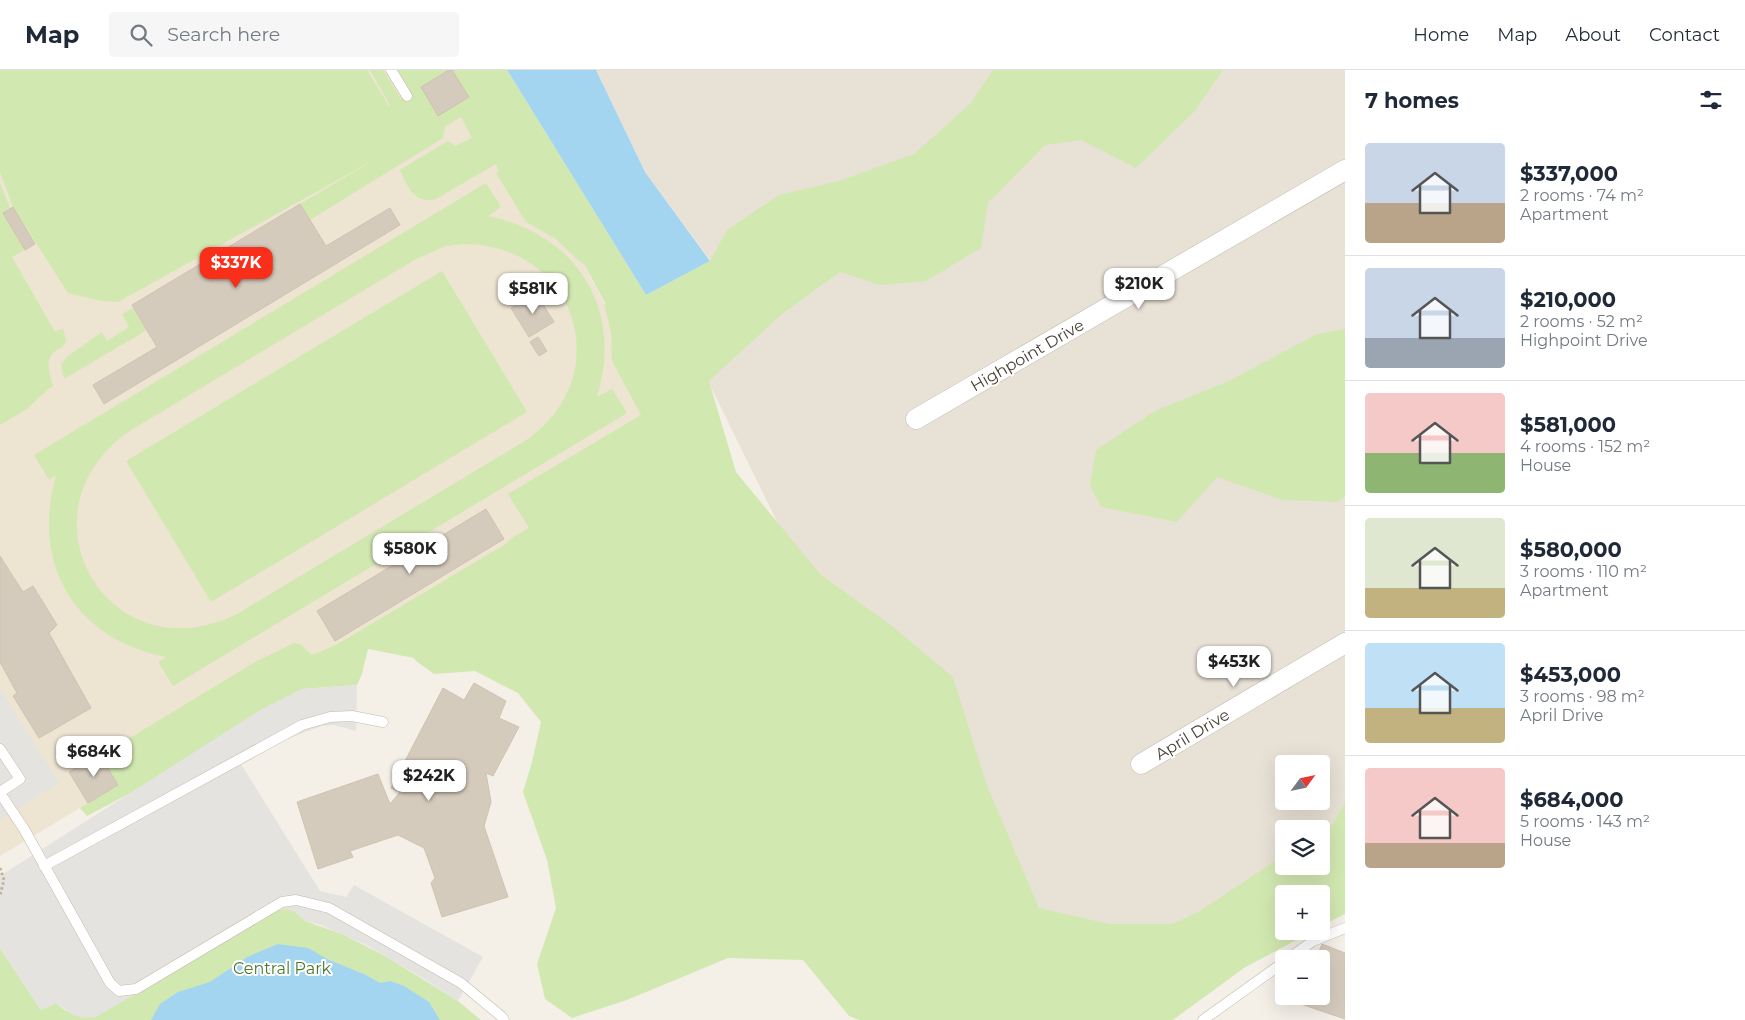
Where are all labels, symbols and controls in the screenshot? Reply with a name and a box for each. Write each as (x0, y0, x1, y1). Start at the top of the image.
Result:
search box (109, 12, 459, 57)
text: Map (25, 20, 79, 49)
icon: search (127, 21, 155, 49)
text: Search here (167, 23, 280, 46)
text: Home (1413, 24, 1469, 46)
text: Map (1497, 24, 1537, 46)
text: About (1565, 24, 1621, 46)
text: Contact (1649, 24, 1720, 46)
icon: filters (1697, 86, 1725, 114)
text: 7 homes (1365, 88, 1459, 113)
text: $337,000 (1520, 161, 1618, 186)
icon: home (1405, 163, 1465, 223)
text: 2 rooms · 74 m² (1520, 186, 1644, 205)
text: Apartment (1520, 205, 1609, 224)
pin: $337K (201, 246, 271, 289)
text: $337K (211, 253, 261, 272)
pin: $210K (1104, 268, 1174, 310)
pin: $581K (498, 272, 568, 315)
text: $210K (1115, 274, 1163, 293)
text: $581K (509, 279, 557, 298)
text: $210,000 (1520, 287, 1616, 312)
icon: home (1405, 288, 1465, 348)
text: 2 rooms · 52 m² (1520, 312, 1643, 331)
street label: Highpoint Drive (967, 315, 1087, 396)
text: Highpoint Drive (1520, 331, 1648, 350)
text: $581,000 (1520, 412, 1616, 437)
icon: home (1405, 413, 1465, 473)
text: 4 rooms · 152 m² (1520, 437, 1650, 456)
text: House (1520, 456, 1571, 475)
pin: $580K (375, 532, 445, 575)
text: $580,000 (1520, 537, 1622, 562)
icon: home (1405, 538, 1465, 598)
text: $580K (384, 539, 437, 558)
text: 3 rooms · 110 m² (1520, 562, 1647, 581)
text: Apartment (1520, 581, 1609, 600)
pin: $453K (1199, 646, 1269, 688)
text: $453K (1208, 652, 1260, 671)
text: $453,000 (1520, 662, 1621, 687)
icon: home (1405, 663, 1465, 723)
text: 3 rooms · 98 m² (1520, 687, 1645, 706)
street label: April Drive (1152, 705, 1233, 764)
text: April Drive (1520, 706, 1603, 725)
pin: $684K (59, 736, 129, 778)
text: $684K (67, 742, 121, 761)
north arrow (1275, 755, 1330, 810)
map controls (1275, 755, 1330, 1005)
pin: $242K (394, 760, 464, 802)
text: $242K (403, 766, 455, 785)
text: $684,000 (1520, 787, 1624, 812)
icon: home (1405, 788, 1465, 848)
text: 5 rooms · 143 m² (1520, 812, 1650, 831)
button: layers (1275, 820, 1330, 875)
text: House (1520, 831, 1571, 850)
button: + (1275, 885, 1330, 940)
button: − (1275, 950, 1330, 1005)
park label: Central Park (233, 959, 332, 978)

